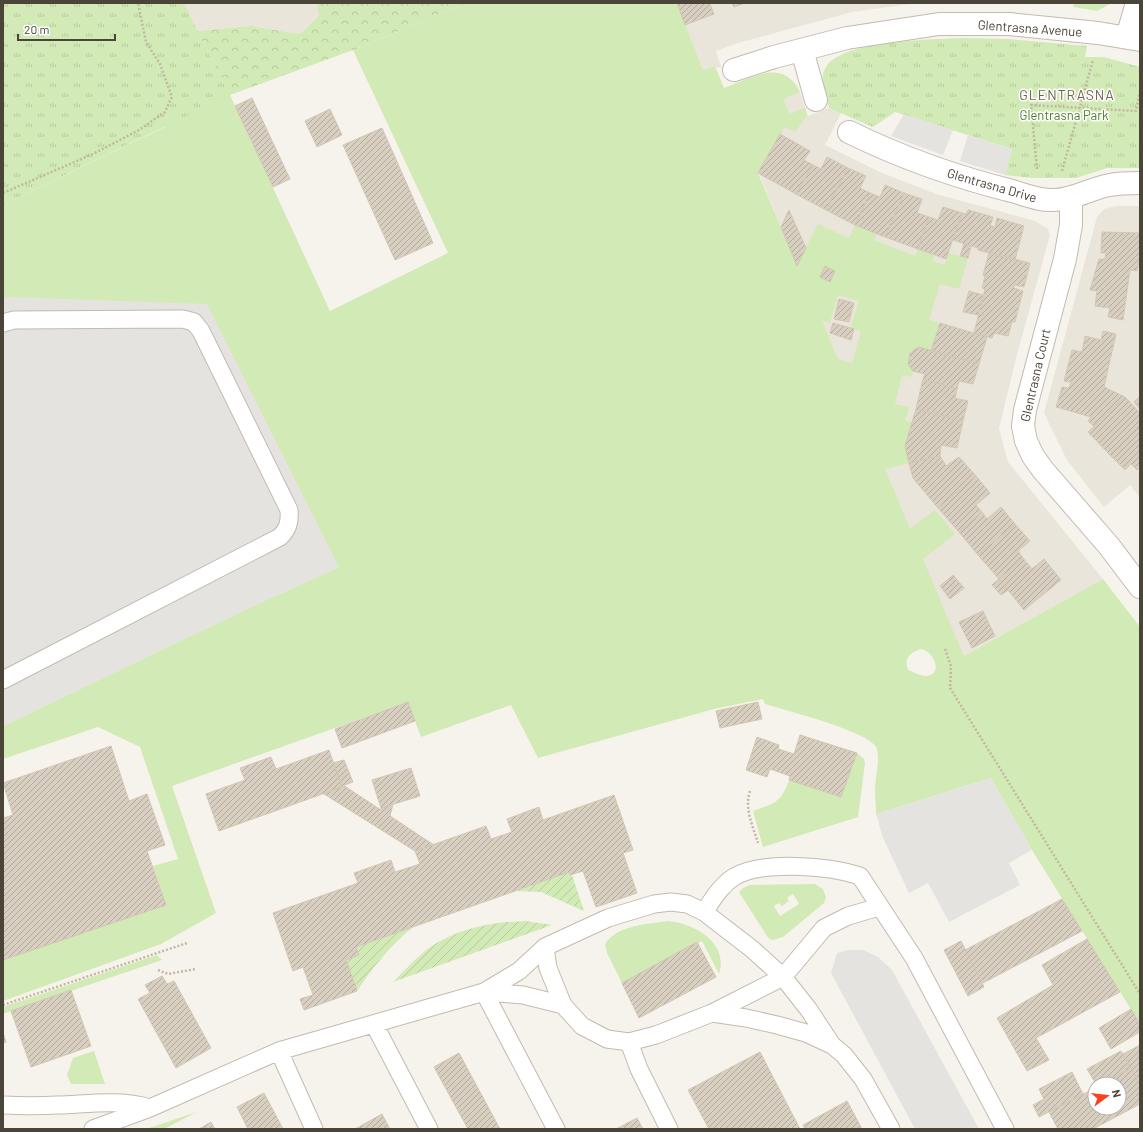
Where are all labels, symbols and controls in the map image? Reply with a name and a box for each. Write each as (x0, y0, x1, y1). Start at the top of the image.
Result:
scale bar (18, 16, 115, 42)
street label: Glentrasna Avenue (977, 16, 1083, 40)
text: 20 m (24, 22, 50, 36)
district label: GLENTRASNA (1019, 86, 1115, 103)
park label: Glentrasna Park (1019, 107, 1109, 123)
street label: Glentrasna Drive (945, 165, 1039, 205)
street label: Glentrasna Court (1017, 327, 1053, 423)
north arrow (1087, 1076, 1127, 1116)
text: N (1110, 1088, 1124, 1099)

